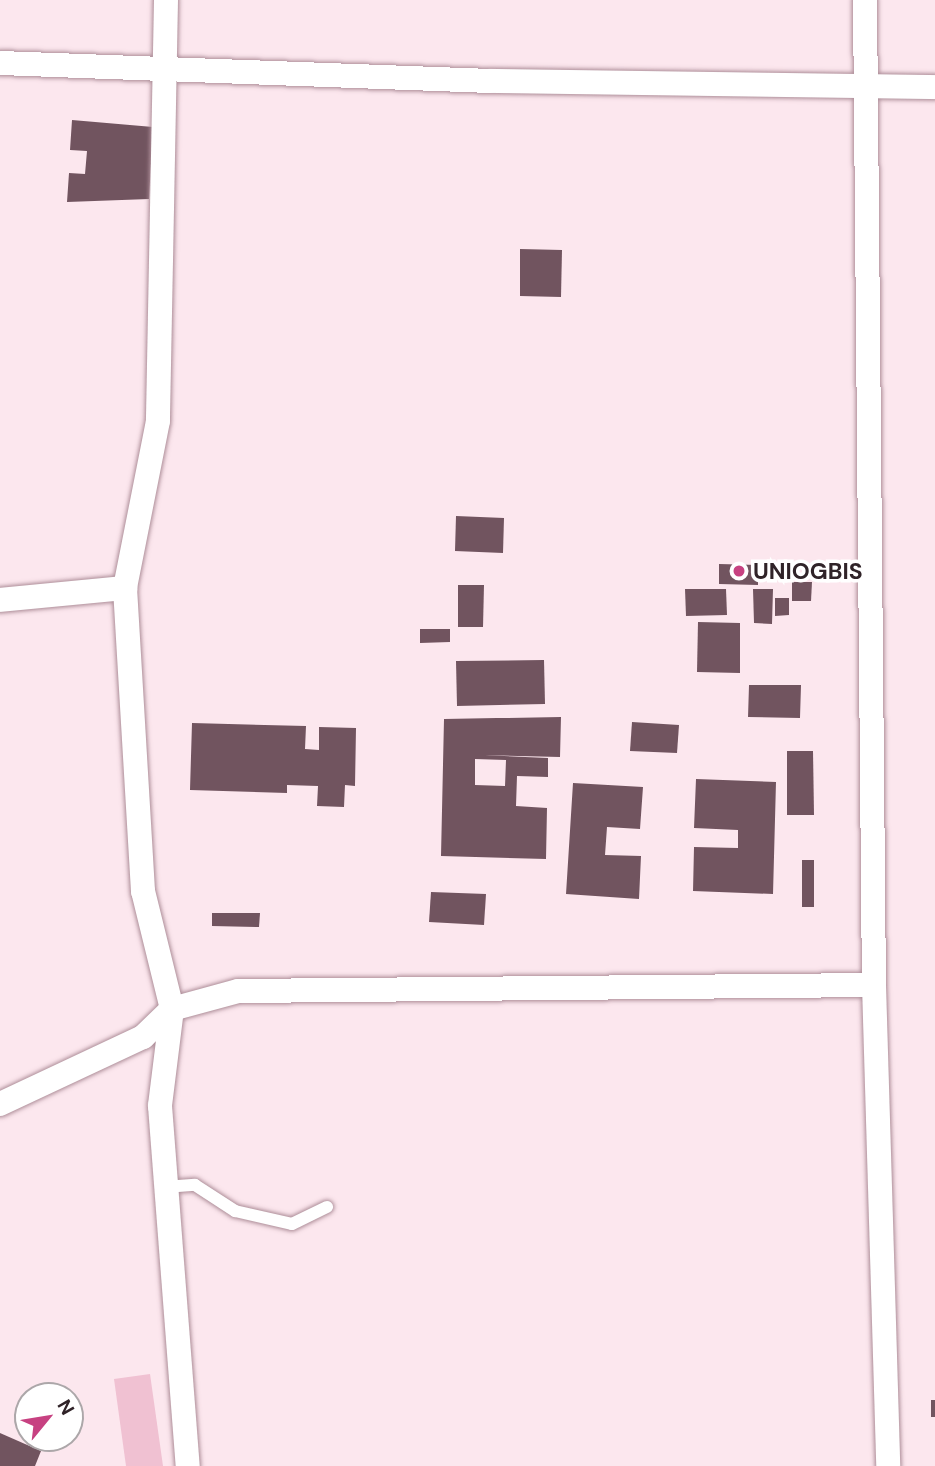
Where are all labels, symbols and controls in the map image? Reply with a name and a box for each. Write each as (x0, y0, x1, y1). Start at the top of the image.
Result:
place label: UNIOGBIS (753, 557, 863, 585)
marker: UNIOGBIS (731, 563, 747, 579)
north arrow (14, 1382, 84, 1452)
text: N (52, 1395, 80, 1419)

